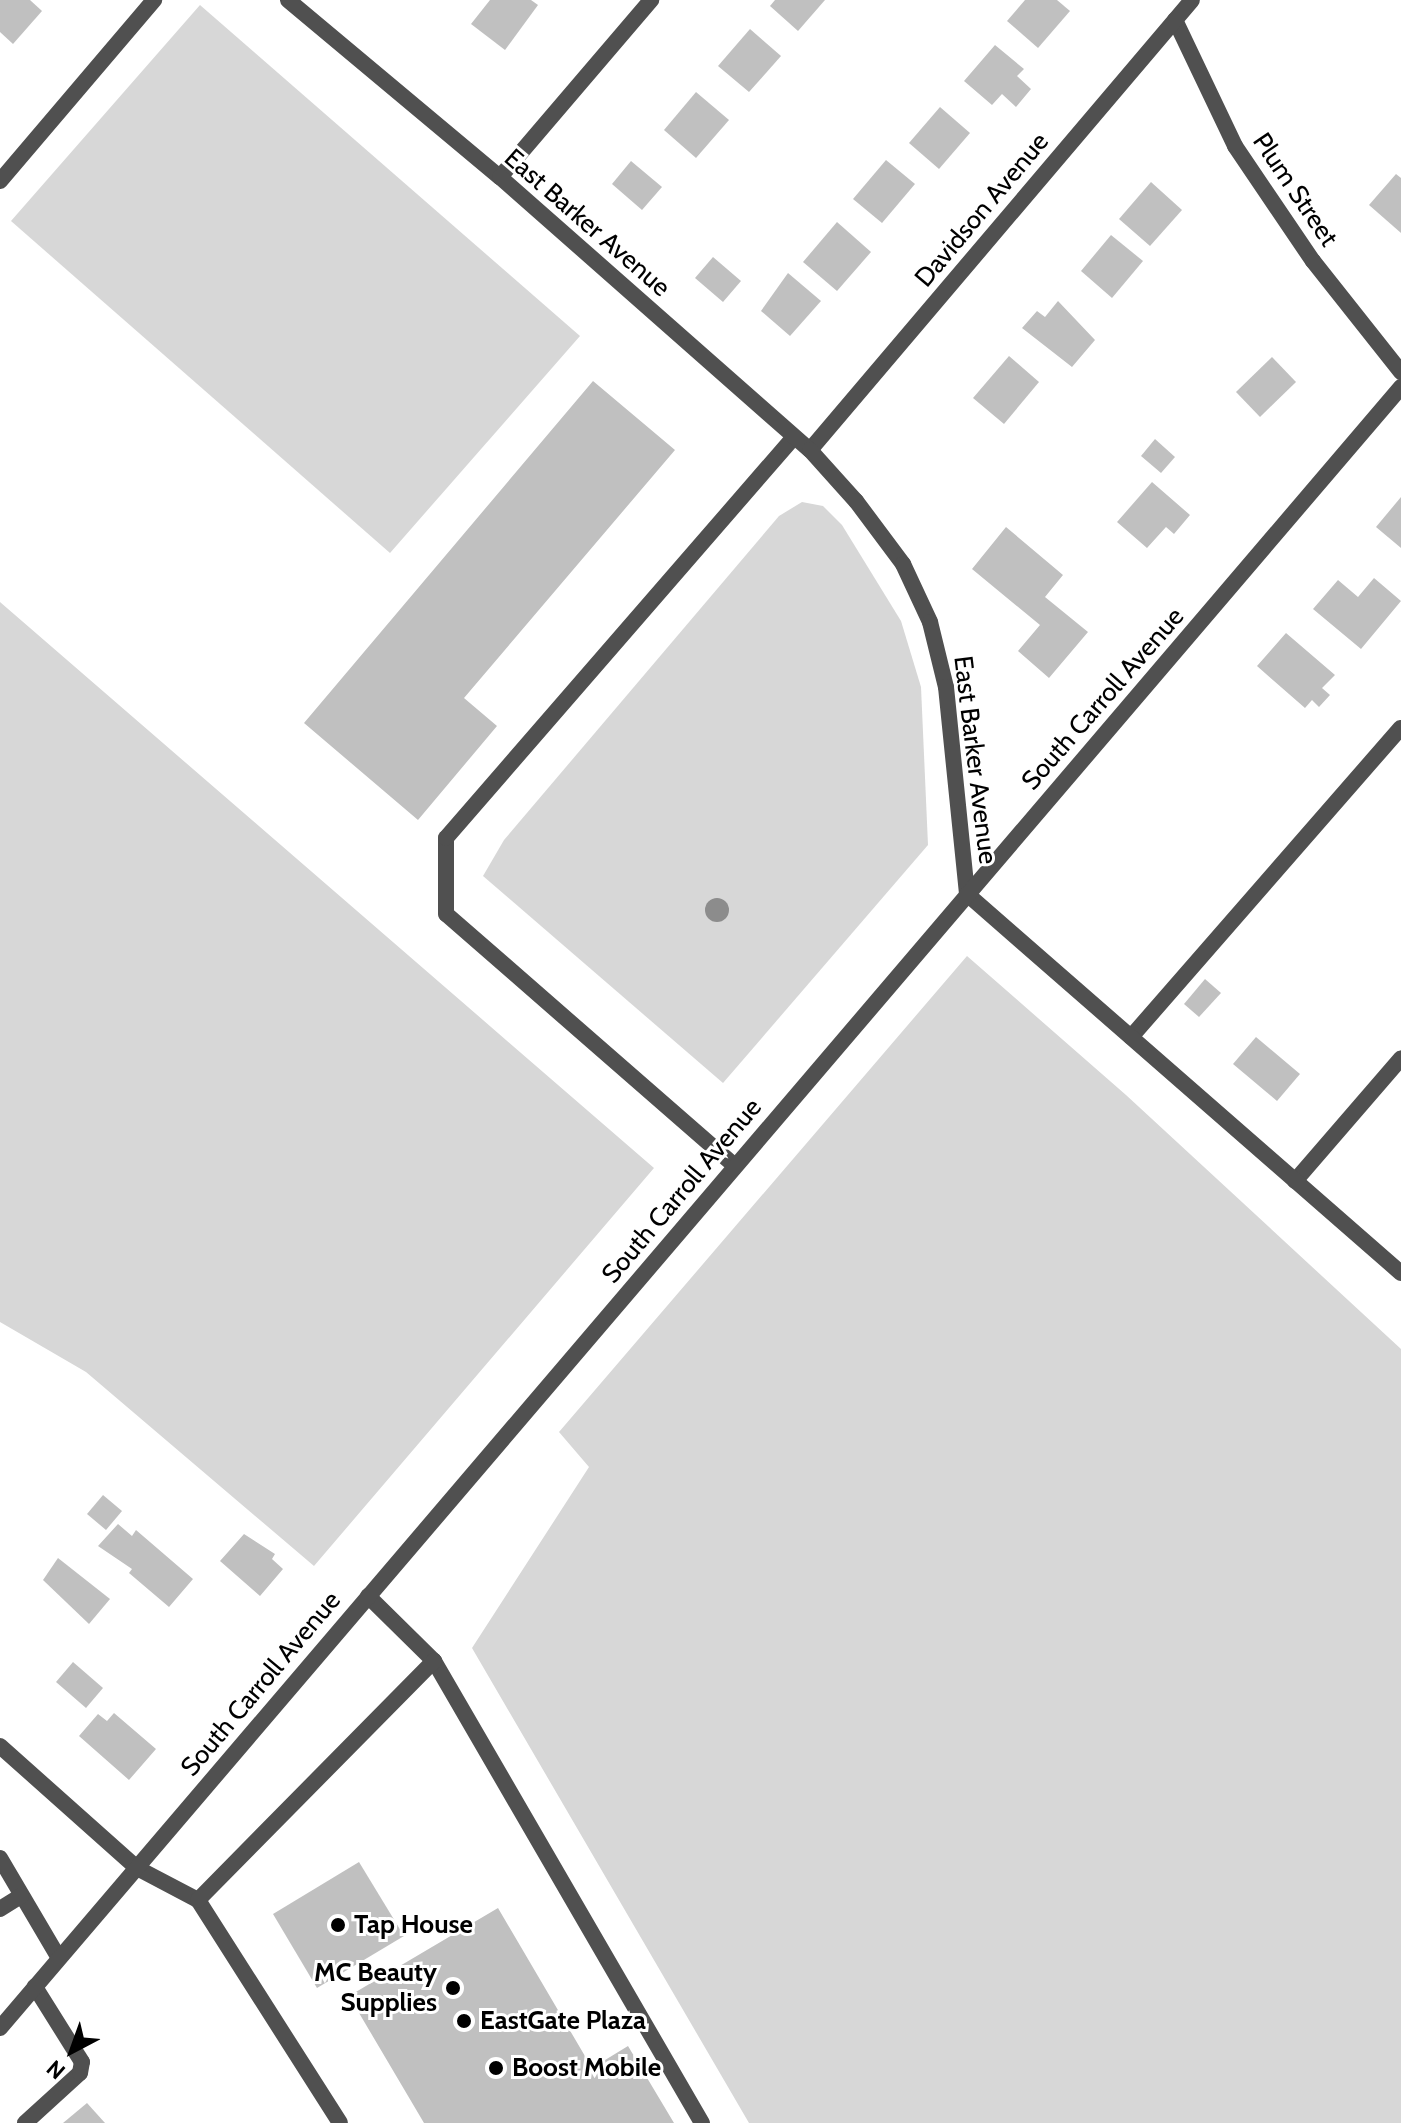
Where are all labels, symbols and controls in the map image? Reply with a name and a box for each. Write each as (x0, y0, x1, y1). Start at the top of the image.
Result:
street label: Davidson Avenue (909, 127, 1055, 293)
street label: Plum Street (1246, 127, 1344, 253)
street label: East Barker Avenue (498, 143, 676, 303)
street label: South Carroll Avenue (1015, 601, 1191, 797)
street label: East Barker Avenue (947, 654, 1003, 866)
street label: South Carroll Avenue (596, 1092, 768, 1290)
street label: South Carroll Avenue (175, 1585, 347, 1783)
place label: Tap House (354, 1909, 473, 1941)
marker: Tap House (329, 1916, 347, 1934)
place label: MC Beauty Supplies (314, 1957, 437, 2018)
marker: MC Beauty Supplies (444, 1979, 462, 1997)
place label: EastGate Plaza (480, 2005, 646, 2037)
north arrow (32, 2011, 112, 2091)
marker: EastGate Plaza (455, 2012, 473, 2030)
place label: Boost Mobile (512, 2052, 661, 2084)
text: N (41, 2054, 71, 2085)
marker: Boost Mobile (487, 2059, 505, 2077)

